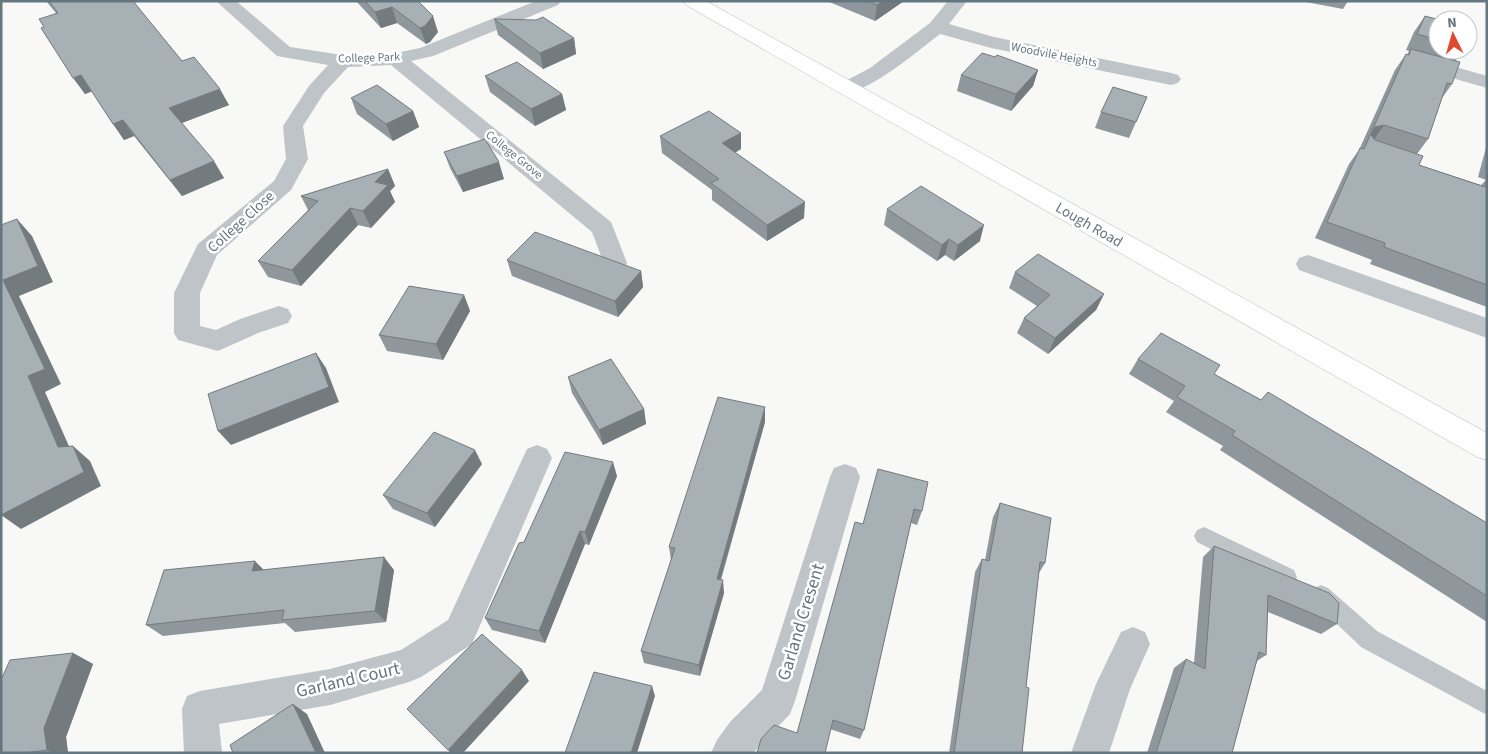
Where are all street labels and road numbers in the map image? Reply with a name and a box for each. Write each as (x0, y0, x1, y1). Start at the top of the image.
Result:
street label: Woodvile Heights (1010, 38, 1098, 72)
street label: College Park (338, 48, 400, 68)
street label: College Grove (482, 127, 546, 183)
street label: College Close (203, 186, 279, 258)
street label: Lough Road (1052, 197, 1126, 253)
street label: Garland Cresent (771, 560, 831, 684)
street label: Garland Court (294, 656, 402, 704)

